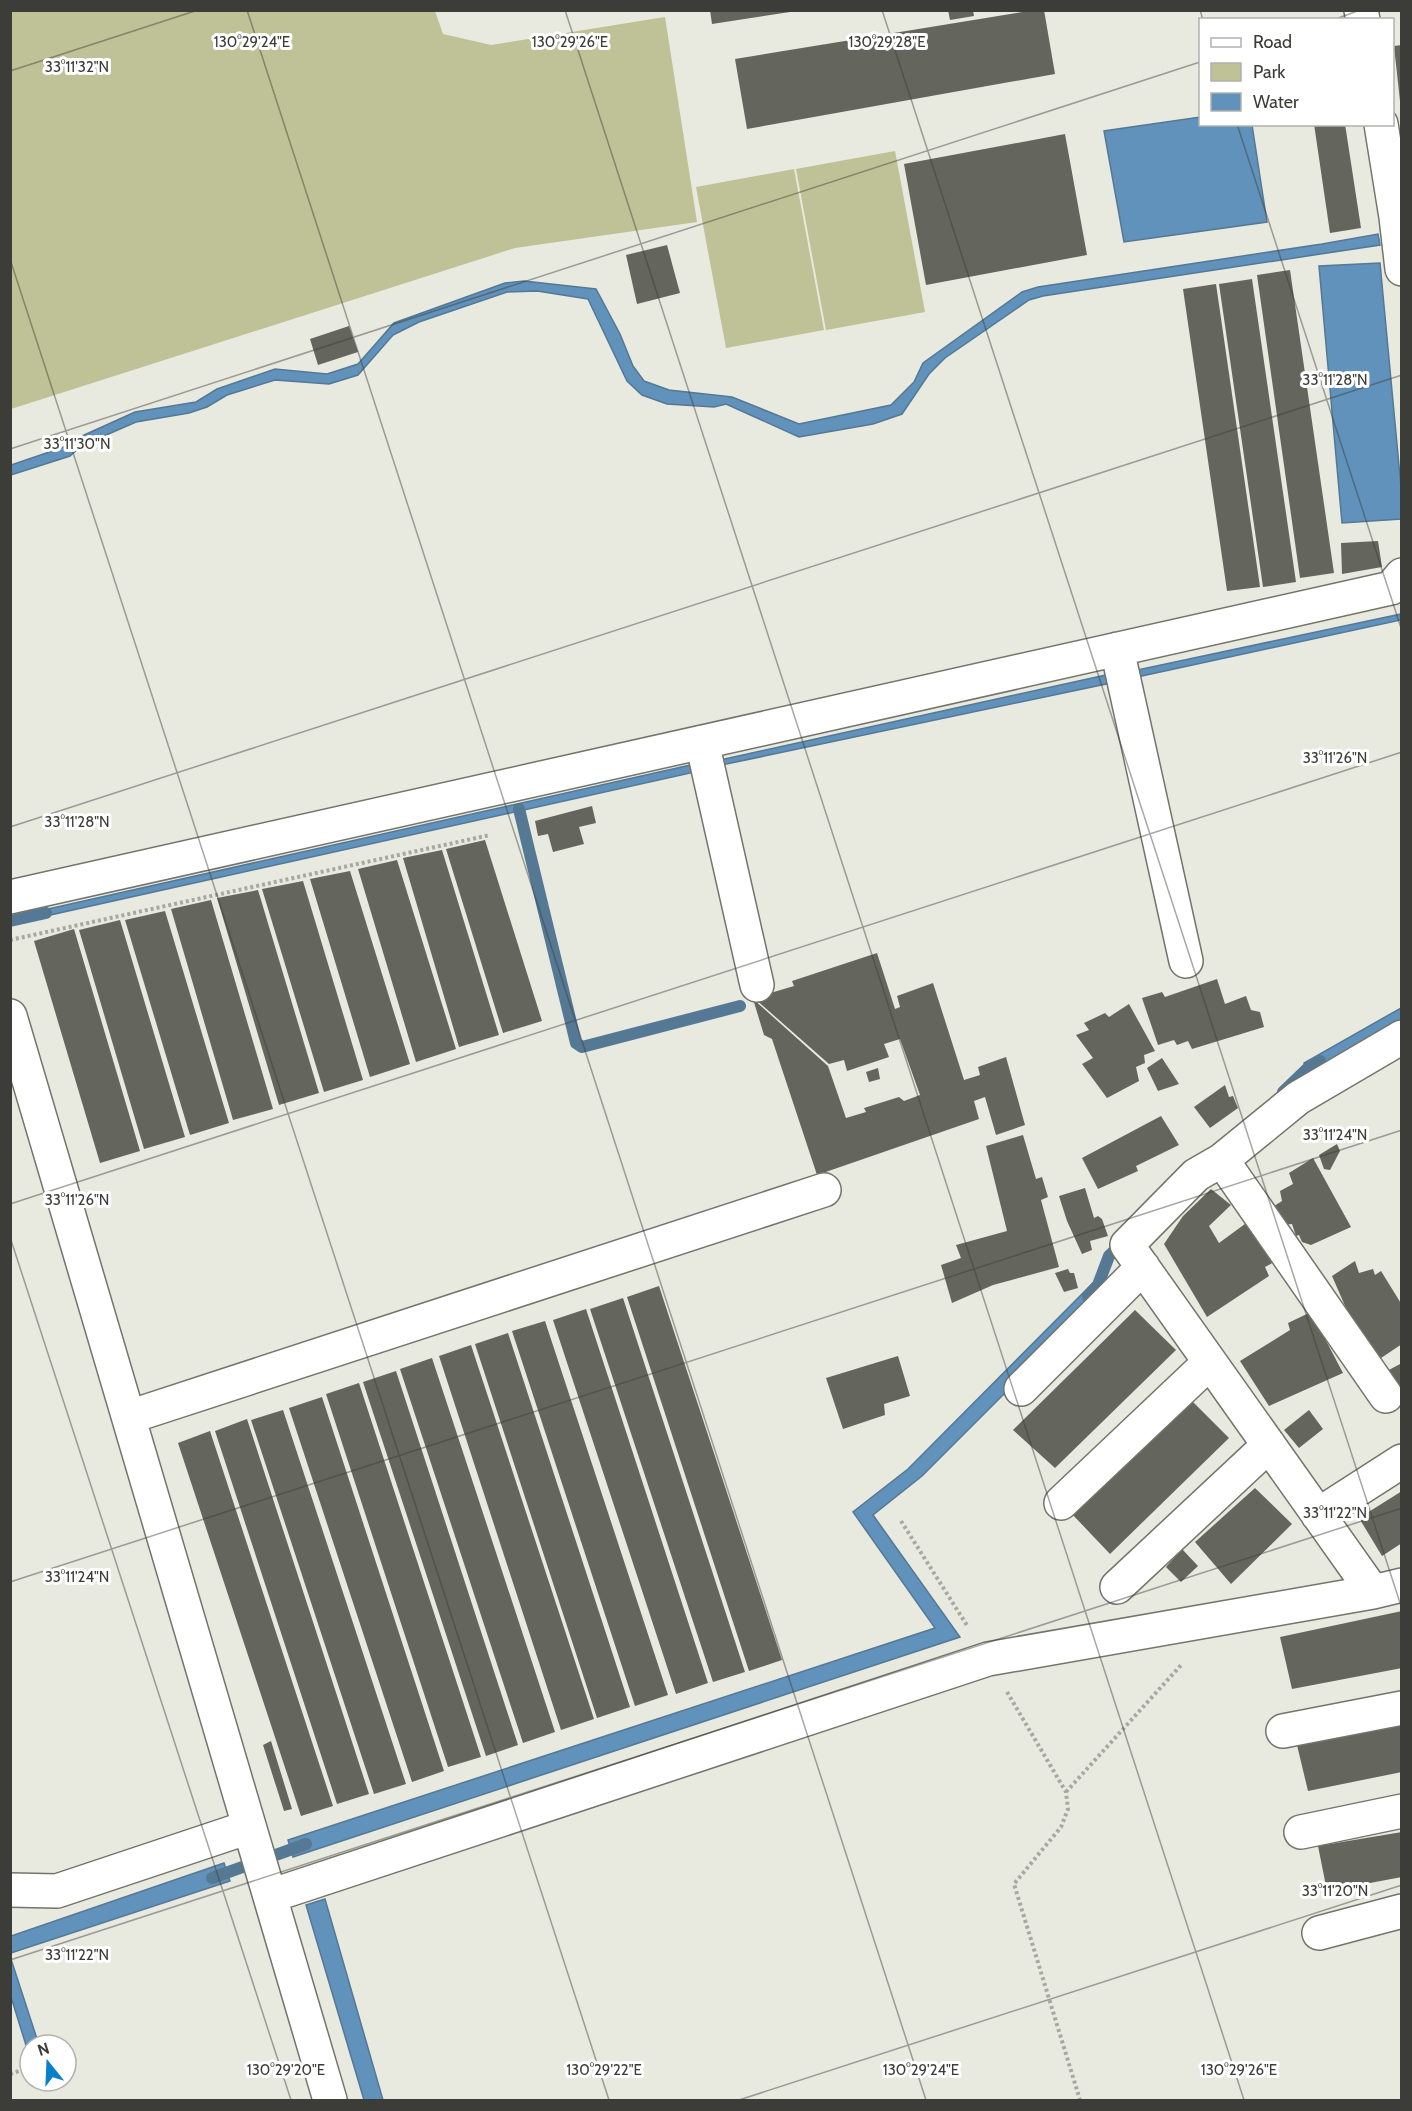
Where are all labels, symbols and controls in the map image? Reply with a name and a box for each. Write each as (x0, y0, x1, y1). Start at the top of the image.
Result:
legend (1199, 18, 1394, 126)
text: Road (1253, 31, 1292, 53)
text: 130°29'24"E (214, 33, 290, 51)
text: 130°29'26"E (532, 33, 608, 51)
text: 130°29'28"E (849, 33, 925, 51)
text: 33°11'32"N (45, 58, 109, 76)
text: Park (1253, 61, 1286, 83)
text: Water (1253, 91, 1299, 113)
text: 33°11'28"N (1302, 371, 1368, 389)
text: 33°11'30"N (44, 435, 110, 453)
text: 33°11'26"N (1303, 749, 1367, 767)
text: 33°11'28"N (44, 813, 110, 831)
text: 33°11'24"N (1303, 1126, 1367, 1144)
text: 33°11'26"N (45, 1191, 109, 1209)
text: 33°11'22"N (1303, 1504, 1367, 1522)
text: 33°11'24"N (45, 1568, 109, 1586)
text: 33°11'20"N (1302, 1882, 1368, 1900)
text: 33°11'22"N (45, 1946, 109, 1964)
north arrow (18, 2033, 78, 2093)
text: N (35, 2038, 52, 2060)
text: 130°29'20"E (247, 2061, 325, 2079)
text: 130°29'22"E (566, 2061, 642, 2079)
text: 130°29'24"E (883, 2061, 959, 2079)
text: 130°29'26"E (1201, 2061, 1277, 2079)

